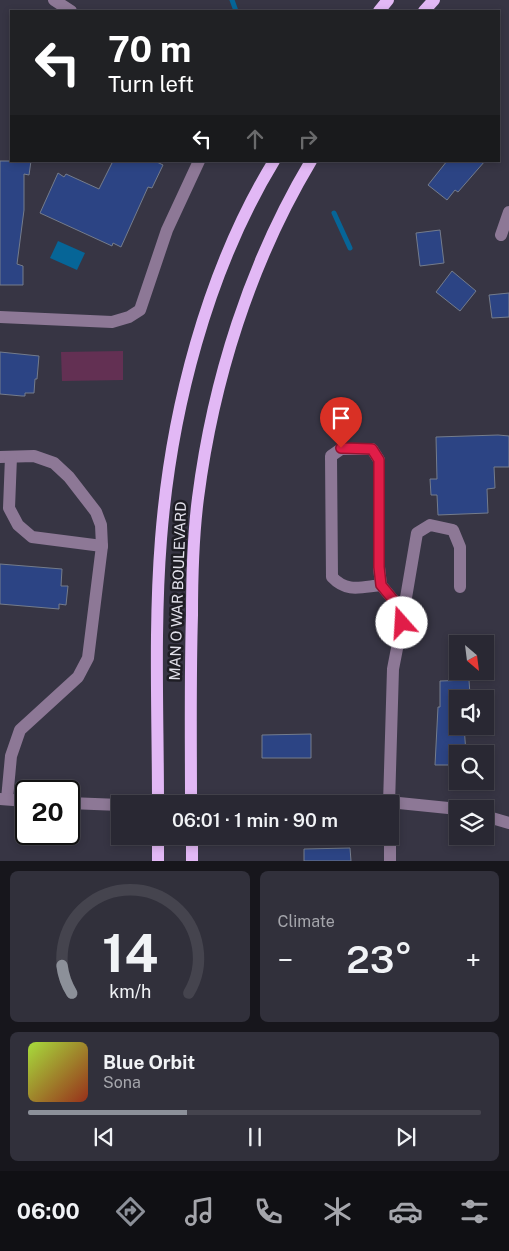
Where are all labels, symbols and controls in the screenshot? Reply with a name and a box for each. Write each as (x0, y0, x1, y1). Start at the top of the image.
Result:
text: 70 m (108, 29, 191, 70)
icon: left (25, 30, 90, 95)
text: Turn left (108, 71, 194, 97)
icon: left (188, 125, 216, 153)
icon: ahead (241, 125, 269, 153)
icon: right (294, 125, 322, 153)
pin (320, 397, 362, 448)
icon: arrive (327, 404, 355, 432)
street label: MAN O WAR BOULEVARD (166, 501, 189, 681)
position arrow (375, 596, 427, 648)
north arrow (449, 635, 494, 680)
map controls (449, 635, 494, 845)
button: sound (449, 690, 494, 735)
button: search (449, 745, 494, 790)
speed limit sign: 20 (15, 780, 80, 845)
button: layers (449, 800, 494, 845)
text: 06:01 · 1 min · 90 m (172, 809, 338, 831)
text: Climate (278, 912, 335, 931)
text: 14 (102, 923, 158, 984)
text: 23° (346, 937, 412, 982)
text: − (278, 943, 293, 976)
text: + (465, 943, 481, 976)
text: km/h (109, 981, 151, 1002)
text: Blue Orbit (103, 1051, 195, 1073)
text: Sona (103, 1073, 141, 1092)
icon: previous (90, 1123, 118, 1151)
icon: pause (241, 1123, 269, 1151)
icon: next (392, 1123, 420, 1151)
icon: directions (113, 1194, 148, 1229)
icon: music (182, 1194, 217, 1229)
icon: phone (251, 1194, 286, 1229)
icon: climate (320, 1194, 355, 1229)
icon: car (388, 1194, 423, 1229)
icon: filters (457, 1194, 492, 1229)
text: 06:00 (17, 1198, 80, 1224)

